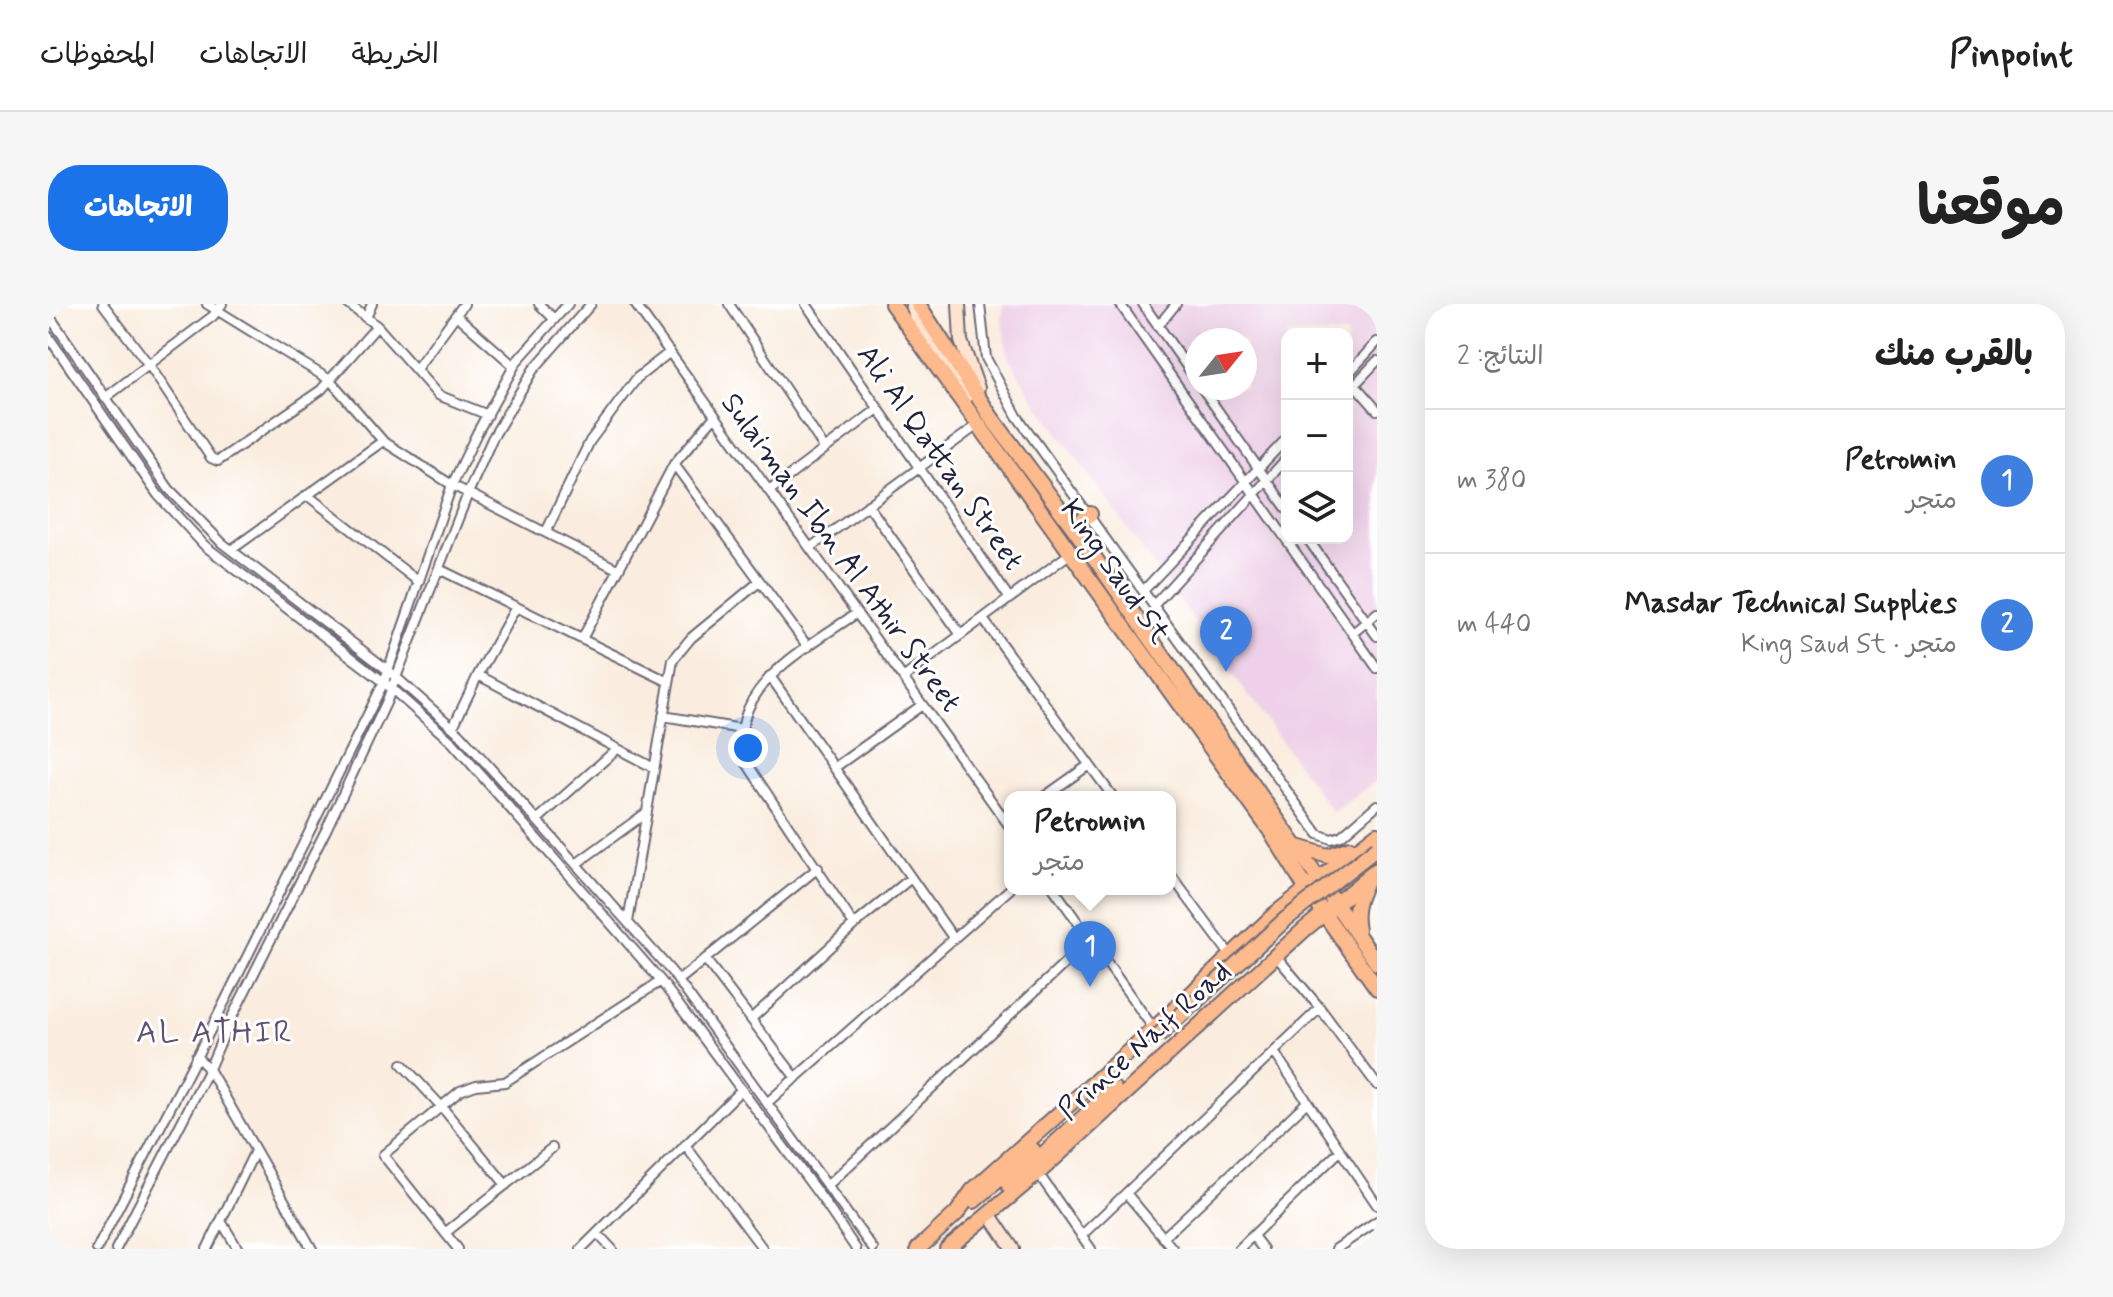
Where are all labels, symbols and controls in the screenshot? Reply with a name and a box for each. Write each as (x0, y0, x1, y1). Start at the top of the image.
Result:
text: Pinpoint (1949, 31, 2073, 80)
text: المحفوظات (40, 37, 155, 74)
text: الاتجاهات (199, 37, 307, 74)
text: الخريطة (351, 37, 439, 74)
button: الاتجاهات (48, 165, 228, 251)
text: موقعنا (1917, 172, 2065, 245)
north arrow (1185, 328, 1257, 400)
map controls (1281, 328, 1353, 544)
button: + (1281, 328, 1353, 400)
text: بالقرب منك (1875, 333, 2033, 378)
street label: Ali Al Qattan Street (847, 337, 1032, 578)
text: النتائج: 2 (1457, 340, 1544, 374)
street label: Sulaiman Ibn Al Athir Street (712, 385, 970, 720)
button: − (1281, 400, 1353, 472)
text: Petromin (1845, 440, 1957, 479)
text: 380 m (1457, 464, 1526, 498)
text: 1 (2001, 464, 2013, 498)
button: layers (1281, 472, 1353, 544)
text: متجر (1906, 484, 1957, 518)
street label: King Saud St (1049, 492, 1179, 653)
text: Masdar Technical Supplies (1624, 584, 1957, 623)
pin: 2 (1200, 606, 1252, 672)
text: 440 m (1457, 608, 1531, 642)
text: 2 (2001, 608, 2013, 642)
text: متجر · King Saud St (1741, 628, 1957, 662)
your location (728, 728, 768, 768)
popup (1004, 791, 1176, 895)
text: Petromin (1034, 802, 1146, 841)
text: متجر (1034, 846, 1085, 880)
pin: 1 (1064, 921, 1116, 987)
street label: Prince Naif Road (1050, 953, 1240, 1129)
district label: AL ATHIR (136, 1012, 294, 1054)

